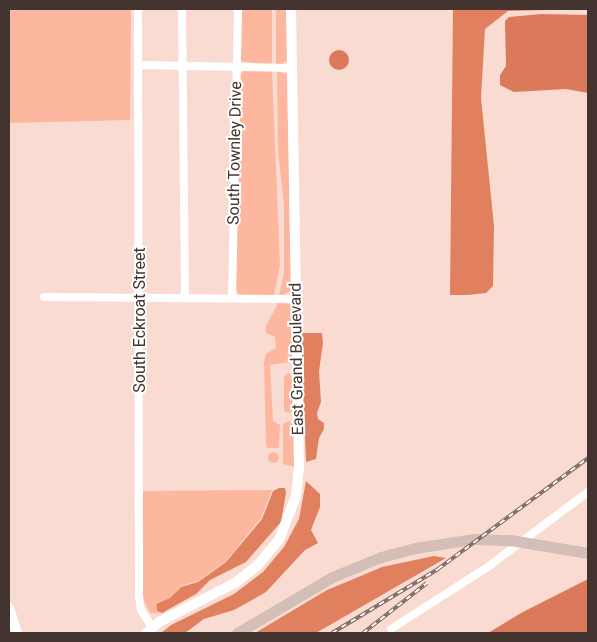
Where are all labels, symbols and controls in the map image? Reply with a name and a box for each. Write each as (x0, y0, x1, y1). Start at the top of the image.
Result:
street label: South Townley Drive (224, 81, 246, 225)
street label: South Eckroat Street (130, 247, 150, 393)
street label: East Grand Boulevard (286, 283, 308, 435)

